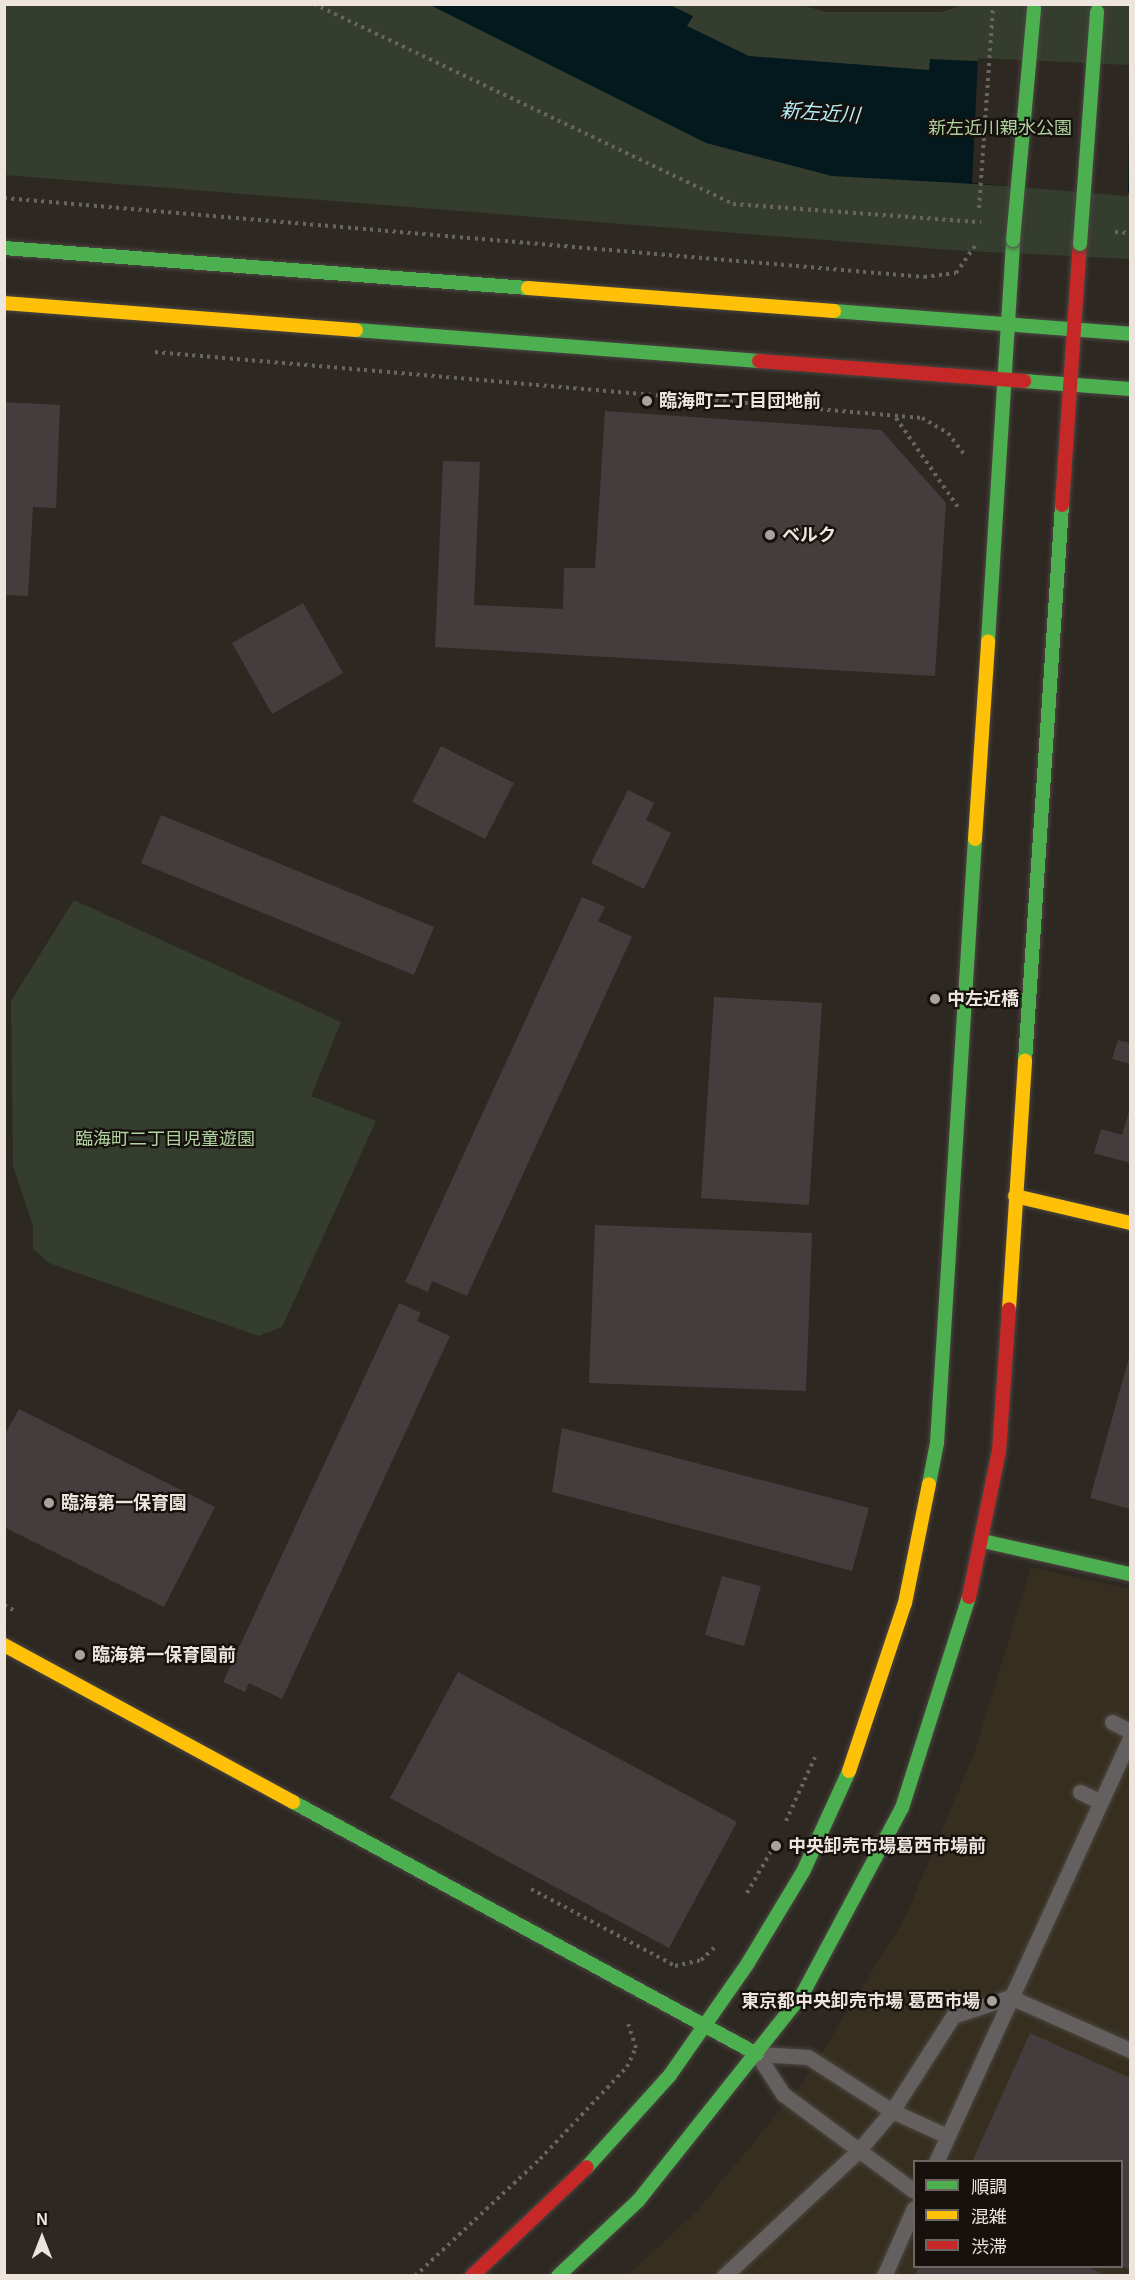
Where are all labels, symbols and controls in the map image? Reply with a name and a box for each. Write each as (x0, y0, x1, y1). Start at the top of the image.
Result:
water label: 新左近川 (779, 98, 861, 128)
park label: 新左近川親水公園 (928, 117, 1072, 139)
place label: 臨海町二丁目団地前 (659, 390, 821, 412)
marker: 臨海町二丁目団地前 (640, 394, 654, 408)
place label: ベルク (782, 524, 836, 546)
marker: ベルク (763, 528, 777, 542)
place label: 中左近橋 (947, 988, 1019, 1010)
marker: 中左近橋 (928, 992, 942, 1006)
park label: 臨海町二丁目児童遊園 (75, 1128, 255, 1150)
place label: 臨海第一保育園 (61, 1492, 187, 1514)
marker: 臨海第一保育園 (42, 1496, 56, 1510)
place label: 臨海第一保育園前 (92, 1644, 236, 1666)
marker: 臨海第一保育園前 (73, 1648, 87, 1662)
place label: 中央卸売市場葛西市場前 (788, 1835, 986, 1857)
marker: 中央卸売市場葛西市場前 (769, 1839, 783, 1853)
place label: 東京都中央卸売市場 葛西市場 (741, 1990, 980, 2012)
marker: 東京都中央卸売市場 葛西市場 (985, 1994, 999, 2008)
legend (913, 2160, 1123, 2268)
text: 順調 (971, 2177, 1007, 2197)
text: 混雑 (971, 2207, 1007, 2227)
north arrow (12, 2208, 72, 2268)
text: N (36, 2211, 48, 2228)
text: 渋滞 (971, 2237, 1007, 2257)

